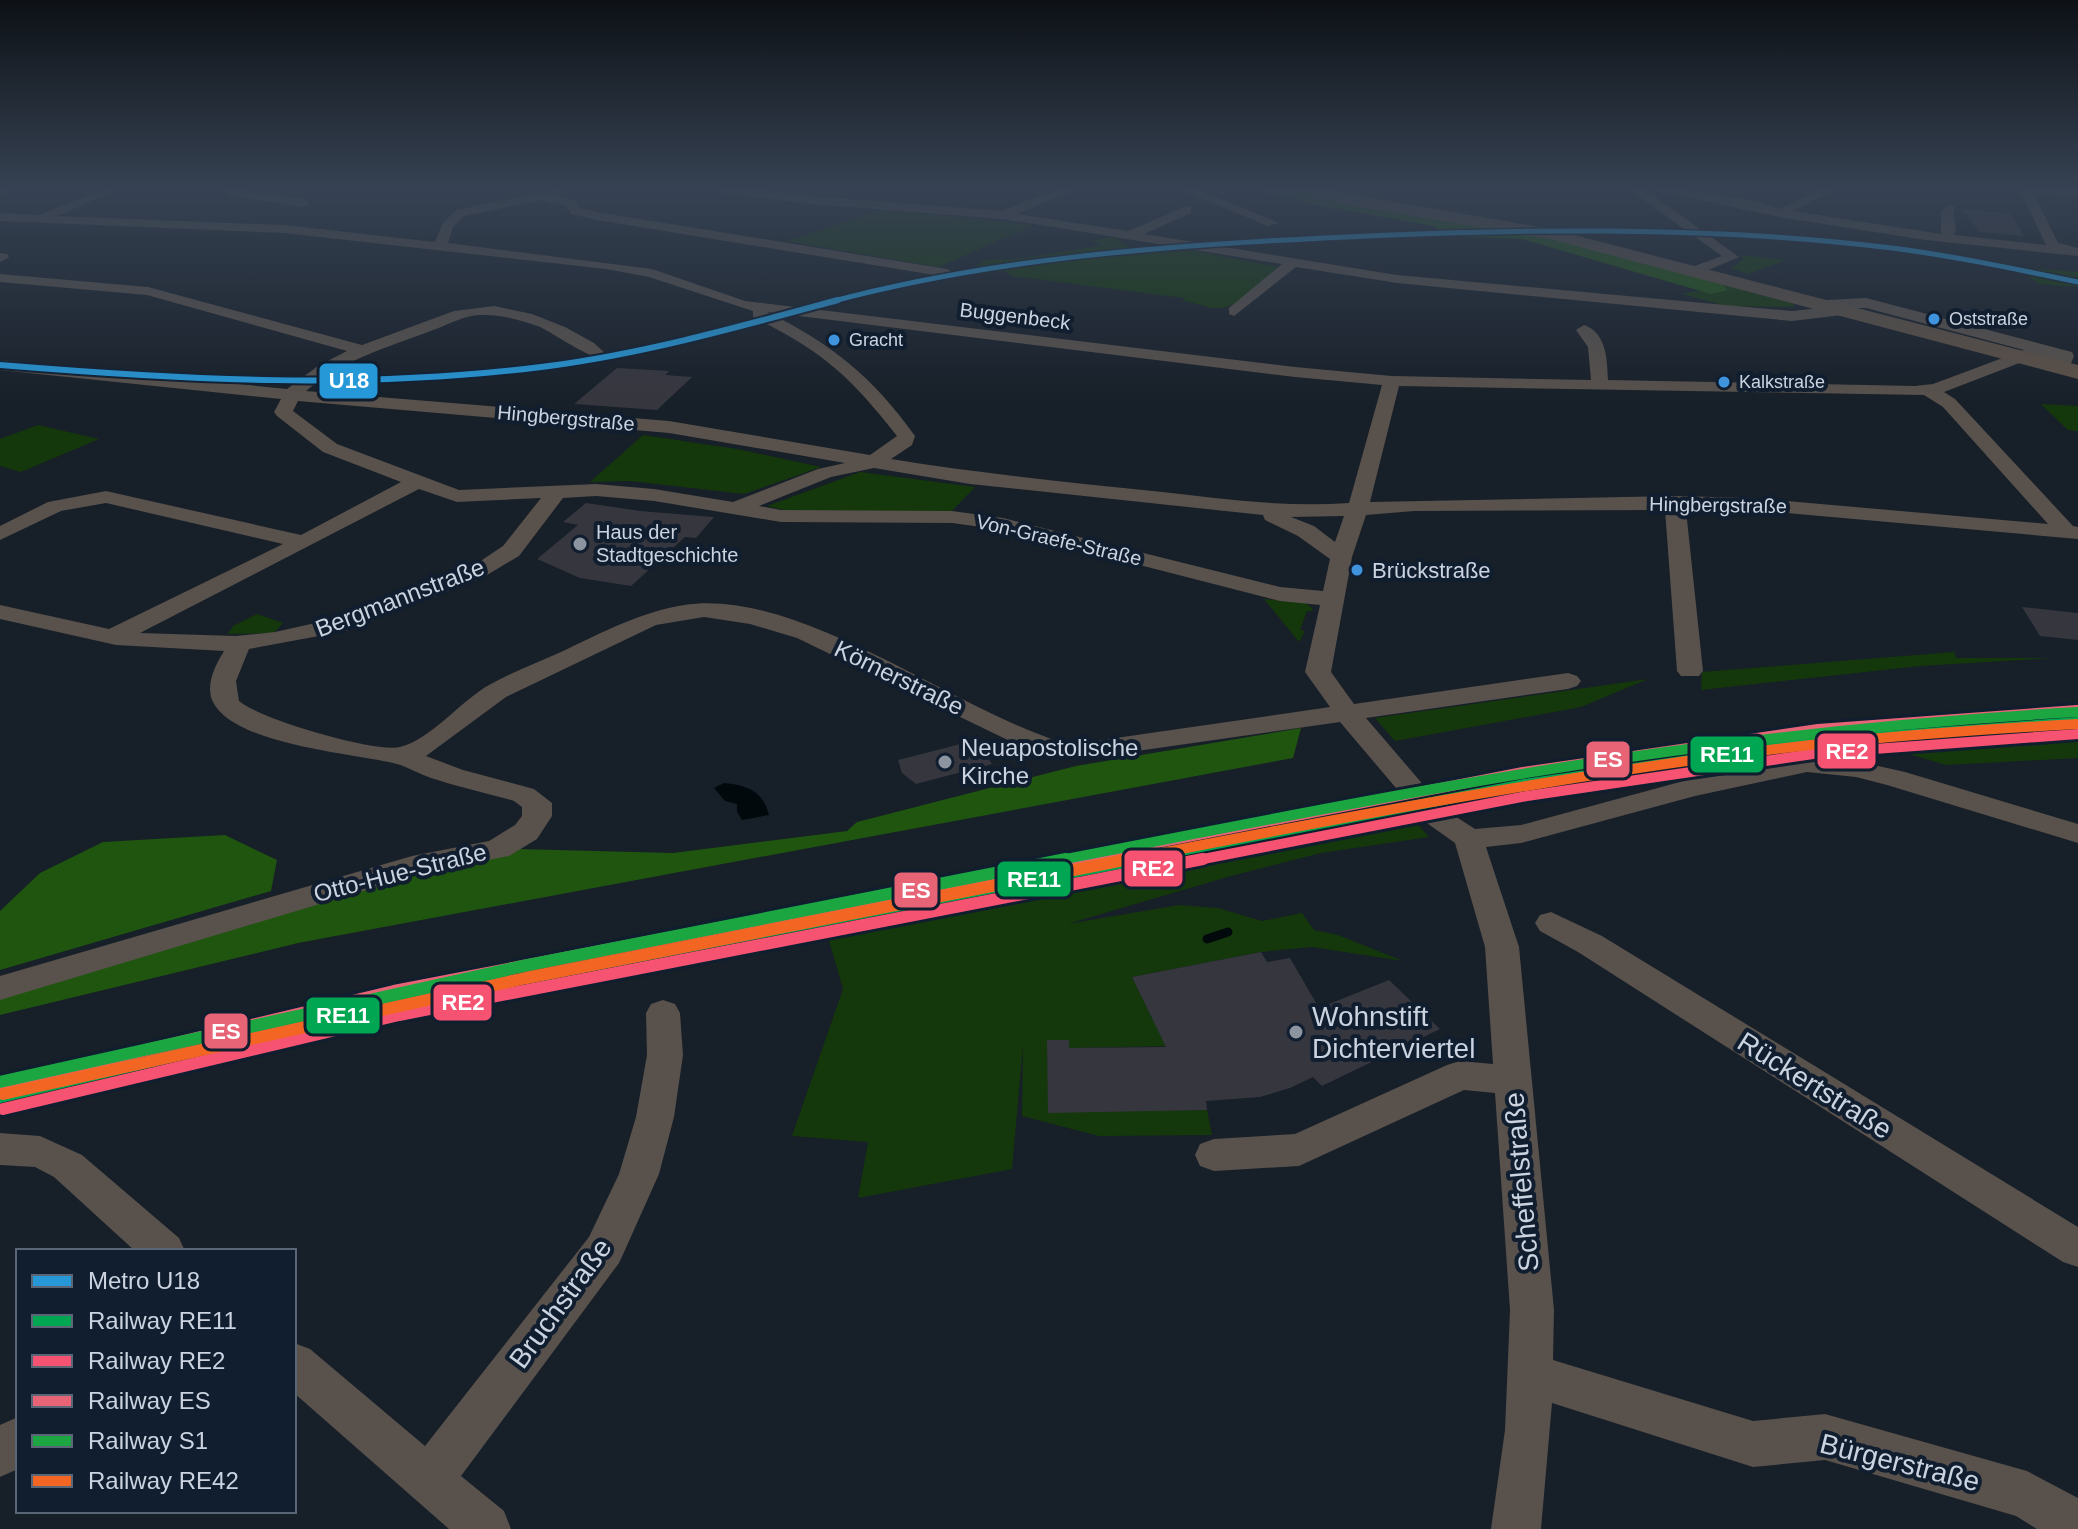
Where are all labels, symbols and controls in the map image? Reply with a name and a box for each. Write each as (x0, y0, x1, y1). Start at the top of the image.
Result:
street label: Buggenbeck (958, 298, 1073, 334)
place label: Oststraße (1949, 309, 2028, 329)
marker: Oststraße (1926, 311, 1942, 327)
place label: Gracht (849, 330, 903, 350)
marker: Gracht (826, 332, 842, 348)
line badge: U18 (318, 362, 379, 400)
text: U18 (329, 368, 369, 393)
place label: Kalkstraße (1739, 372, 1825, 392)
marker: Kalkstraße (1716, 374, 1732, 390)
street label: Hingbergstraße (496, 401, 636, 435)
street label: Hingbergstraße (1649, 493, 1787, 517)
street label: Von-Graefe-Straße (974, 510, 1144, 570)
place label: Haus der Stadtgeschichte (596, 521, 738, 566)
marker: Haus der Stadtgeschichte (571, 535, 589, 553)
street label: Bergmannstraße (312, 553, 488, 642)
place label: Brückstraße (1372, 558, 1491, 583)
marker: Brückstraße (1349, 562, 1365, 578)
street label: Körnerstraße (830, 635, 968, 720)
line badge: RE2 (1816, 732, 1877, 770)
place label: Neuapostolische Kirche (961, 734, 1138, 789)
line badge: RE11 (1689, 735, 1765, 774)
text: RE2 (1826, 739, 1868, 764)
line badge: ES (1585, 740, 1631, 779)
text: RE11 (1700, 742, 1754, 767)
text: ES (1593, 747, 1623, 772)
marker: Neuapostolische Kirche (936, 753, 954, 771)
street label: Otto-Hue-Straße (311, 838, 489, 907)
line badge: RE2 (1123, 849, 1184, 888)
text: RE2 (1132, 856, 1174, 881)
line badge: RE11 (996, 860, 1072, 898)
text: RE11 (1007, 867, 1061, 892)
line badge: ES (893, 871, 939, 909)
text: ES (901, 878, 931, 903)
line badge: RE2 (432, 983, 493, 1022)
text: RE2 (442, 990, 484, 1015)
line badge: RE11 (305, 996, 381, 1035)
place label: Wohnstift Dichterviertel (1312, 1001, 1475, 1064)
text: RE11 (316, 1003, 370, 1028)
line badge: ES (203, 1012, 249, 1050)
text: ES (211, 1019, 241, 1044)
marker: Wohnstift Dichterviertel (1287, 1023, 1305, 1041)
street label: Rückertstraße (1732, 1026, 1898, 1145)
street label: Scheffelstraße (1498, 1091, 1545, 1273)
street label: Bruchstraße (503, 1232, 618, 1374)
legend (16, 1249, 296, 1513)
text: Metro U18 (88, 1267, 200, 1294)
text: Railway RE11 (88, 1307, 237, 1334)
text: Railway RE2 (88, 1347, 225, 1374)
text: Railway ES (88, 1387, 211, 1414)
text: Railway S1 (88, 1427, 208, 1454)
street label: Bürgerstraße (1817, 1428, 1983, 1497)
text: Railway RE42 (88, 1467, 239, 1494)

